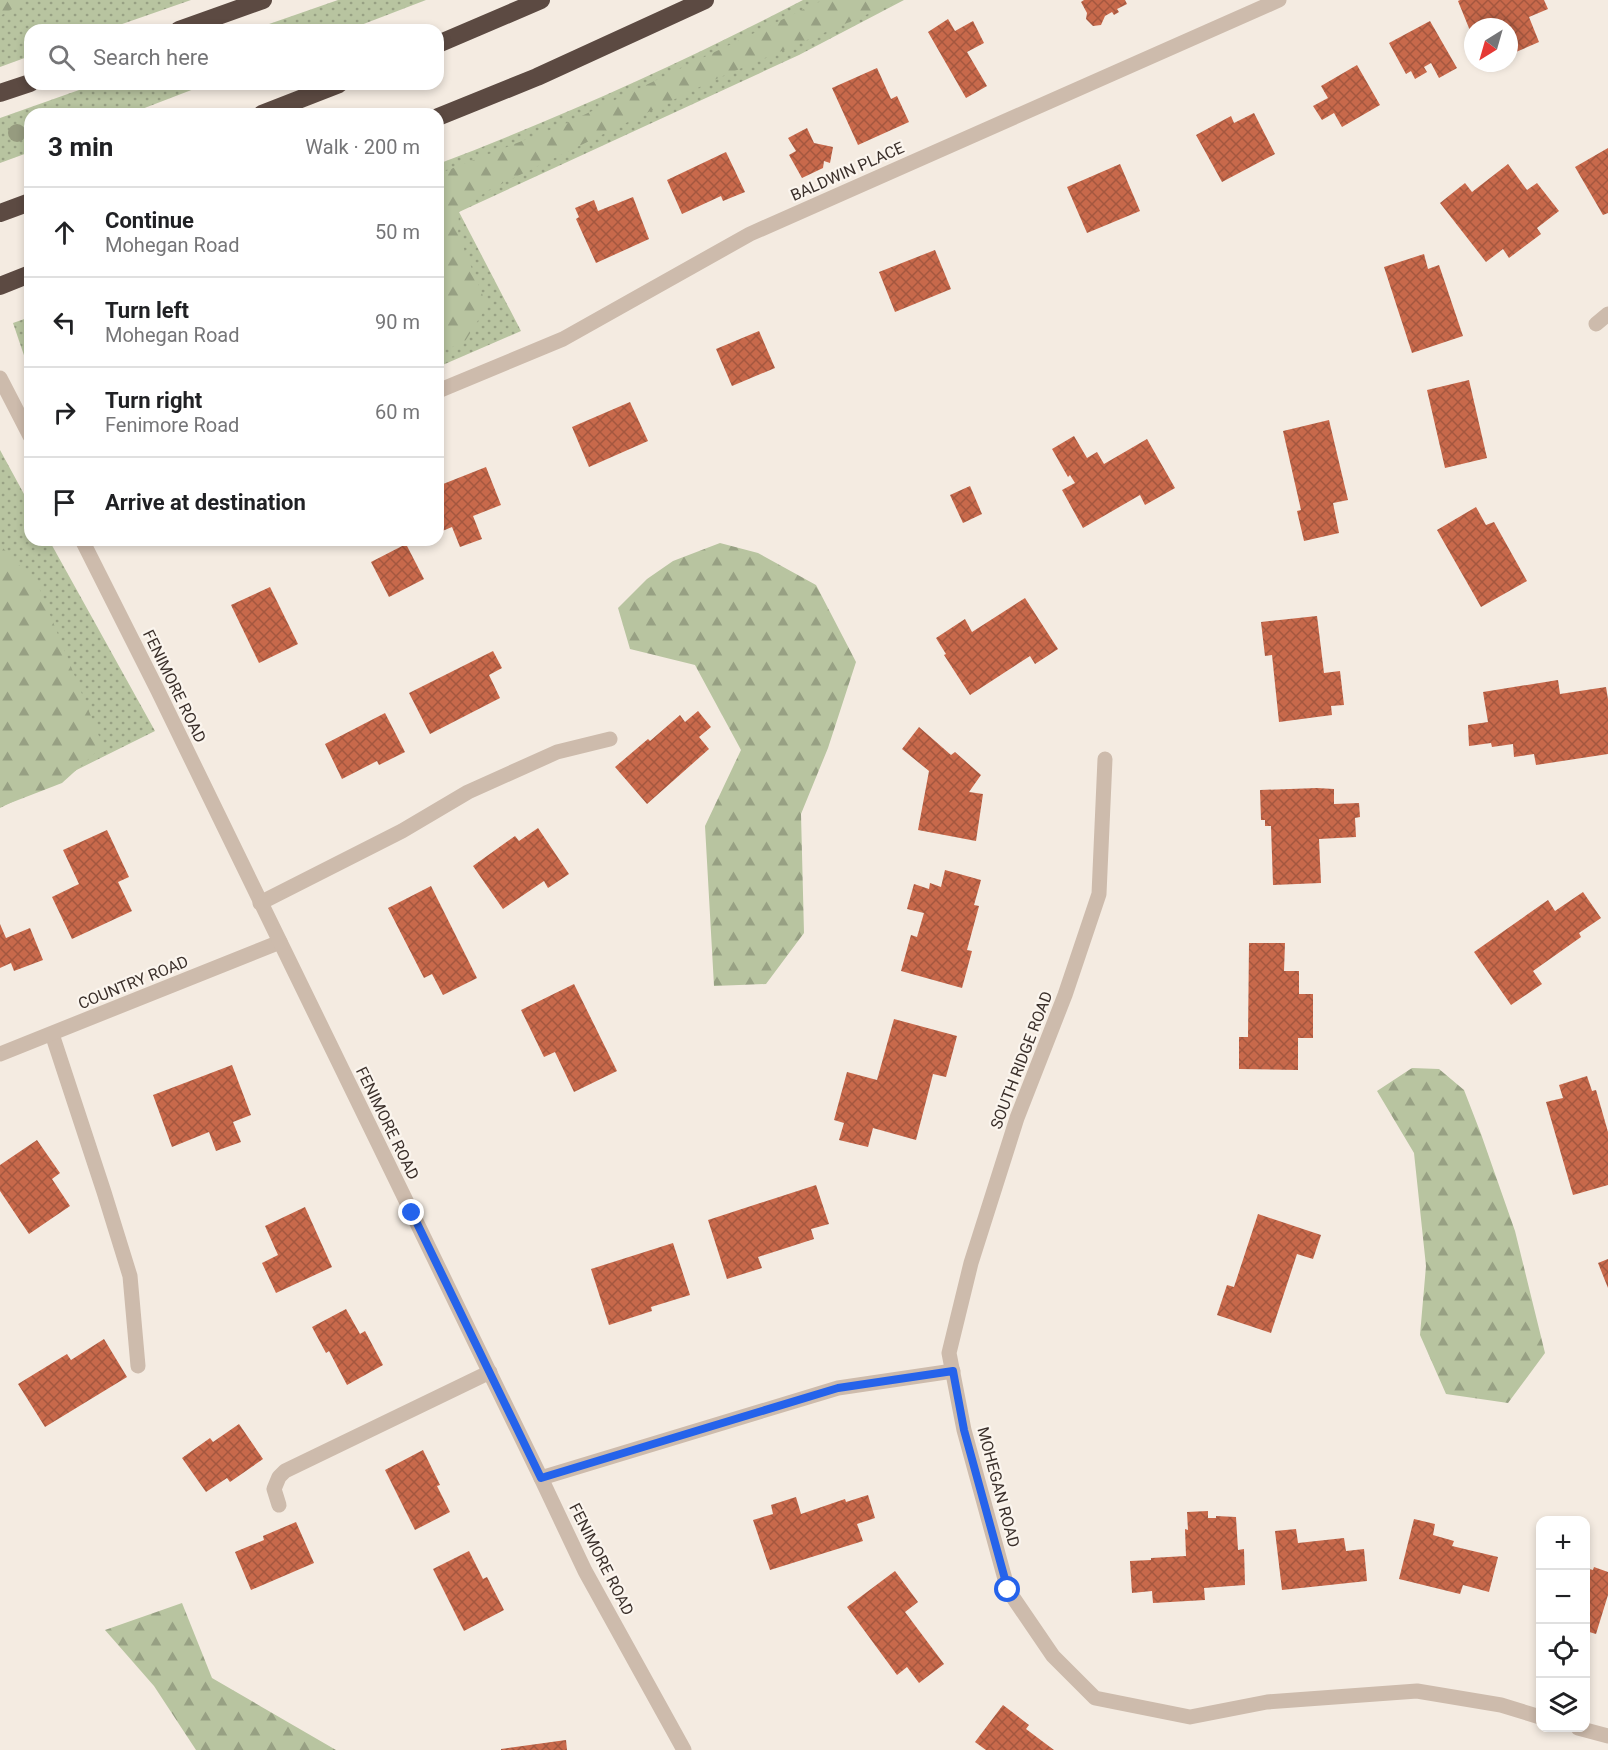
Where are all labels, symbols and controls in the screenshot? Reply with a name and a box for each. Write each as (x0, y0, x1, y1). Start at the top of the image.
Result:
north arrow (1464, 18, 1518, 72)
search box (24, 24, 444, 90)
icon: search (45, 41, 78, 74)
text: Search here (93, 45, 209, 70)
text: 3 min (48, 132, 113, 162)
text: Walk · 200 m (305, 135, 420, 159)
street label: BALDWIN PLACE (788, 138, 907, 205)
text: Continue (105, 208, 194, 233)
icon: ahead (48, 216, 81, 249)
text: 50 m (375, 220, 420, 244)
text: Mohegan Road (105, 233, 240, 257)
text: Turn left (105, 298, 189, 323)
icon: left (48, 306, 81, 339)
text: 90 m (375, 310, 420, 334)
text: Mohegan Road (105, 323, 240, 347)
text: Turn right (105, 388, 202, 413)
icon: right (48, 396, 81, 429)
text: 60 m (375, 400, 420, 424)
text: Fenimore Road (105, 413, 239, 437)
icon: arrive (48, 486, 81, 519)
text: Arrive at destination (105, 490, 306, 515)
street label: FENIMORE ROAD (139, 627, 210, 746)
street label: COUNTRY ROAD (75, 952, 191, 1013)
street label: SOUTH RIDGE ROAD (986, 989, 1057, 1132)
street label: FENIMORE ROAD (352, 1064, 423, 1183)
route end (398, 1199, 424, 1225)
street label: MOHEGAN ROAD (973, 1425, 1024, 1549)
street label: FENIMORE ROAD (565, 1500, 638, 1618)
map controls (1536, 1516, 1590, 1732)
button: + (1536, 1516, 1590, 1570)
button: − (1536, 1570, 1590, 1624)
route start (994, 1576, 1020, 1602)
button: locate (1536, 1624, 1590, 1678)
button: layers (1536, 1678, 1590, 1732)

